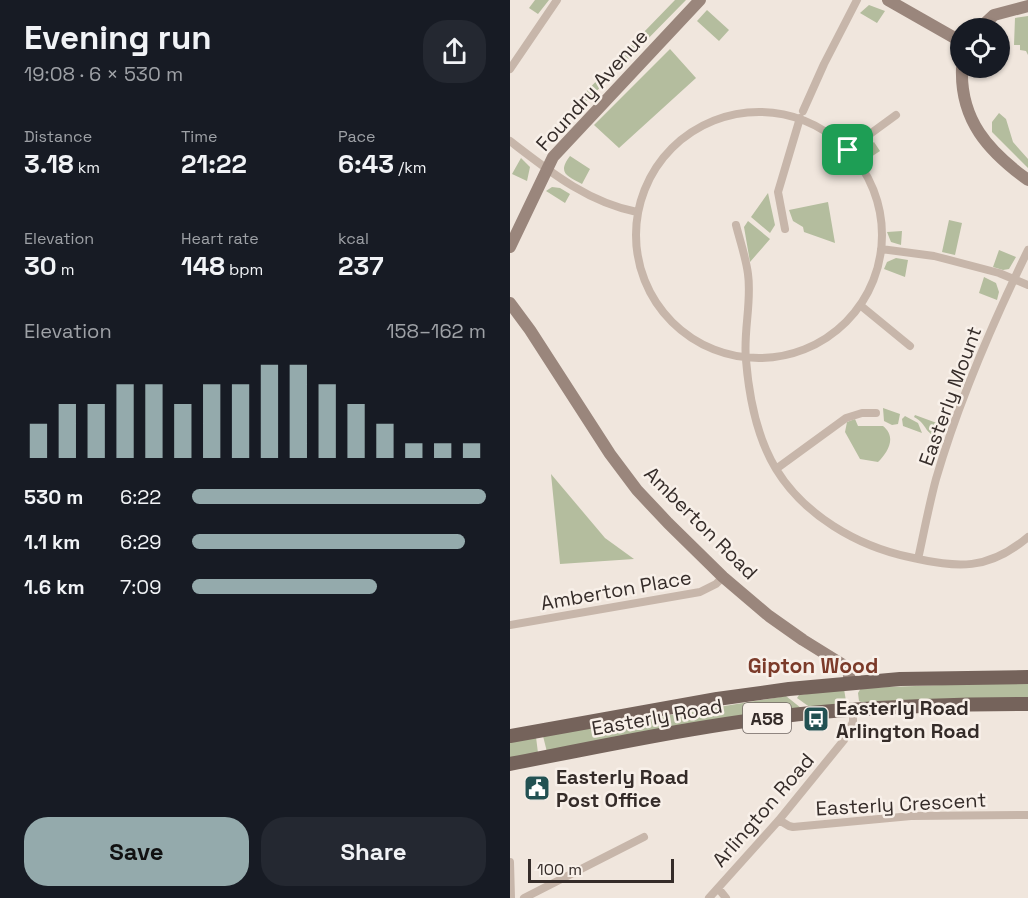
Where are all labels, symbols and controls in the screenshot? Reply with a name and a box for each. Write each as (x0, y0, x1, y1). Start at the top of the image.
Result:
text: Evening run (24, 17, 212, 59)
map controls (950, 18, 1010, 78)
button: locate (950, 18, 1010, 78)
button: share (423, 20, 486, 83)
street label: Foundry Avenue (530, 23, 654, 157)
text: 19:08 · 6 × 530 m (24, 61, 183, 87)
pin (822, 124, 873, 175)
text: Distance (24, 126, 92, 147)
text: Time (181, 126, 217, 147)
text: Pace (338, 126, 375, 147)
icon: arrive (831, 133, 864, 166)
text: 3.18 (24, 147, 74, 181)
text: 21:22 (181, 147, 247, 181)
text: 6:43 (338, 147, 394, 181)
text: km (74, 157, 100, 178)
text: /km (394, 157, 427, 178)
text: Elevation (24, 228, 94, 249)
text: Heart rate (181, 228, 259, 249)
text: kcal (338, 228, 369, 249)
text: 30 (24, 249, 57, 283)
text: 148 (181, 249, 225, 283)
text: 237 (338, 249, 384, 283)
text: m (57, 259, 75, 280)
text: bpm (225, 259, 263, 280)
text: Elevation (24, 318, 112, 344)
text: 158–162 m (386, 318, 486, 344)
street label: Easterly Mount (913, 323, 987, 469)
street label: Amberton Road (639, 461, 763, 585)
text: 530 m (24, 484, 83, 510)
text: 6:22 (120, 484, 161, 510)
text: 1.1 km (24, 529, 80, 555)
text: 6:29 (120, 529, 162, 555)
street label: Amberton Place (539, 564, 693, 616)
text: 1.6 km (24, 574, 85, 600)
text: 7:09 (120, 574, 161, 600)
district label: Gipton Wood (748, 652, 878, 679)
street label: Easterly Road (589, 693, 725, 741)
place label: Easterly Road Arlington Road (836, 695, 980, 744)
road number: A58 (743, 703, 791, 733)
bus stop icon: Easterly Road Arlington Road (801, 704, 831, 734)
street label: Arlington Road (706, 748, 820, 872)
place label: Easterly Road Post Office (556, 764, 689, 813)
public building icon: Easterly Road Post Office (522, 773, 552, 803)
street label: Easterly Crescent (815, 787, 987, 821)
button: Save (24, 817, 249, 886)
button: Share (261, 817, 486, 886)
scale bar (528, 856, 674, 884)
text: 100 m (537, 859, 582, 880)

